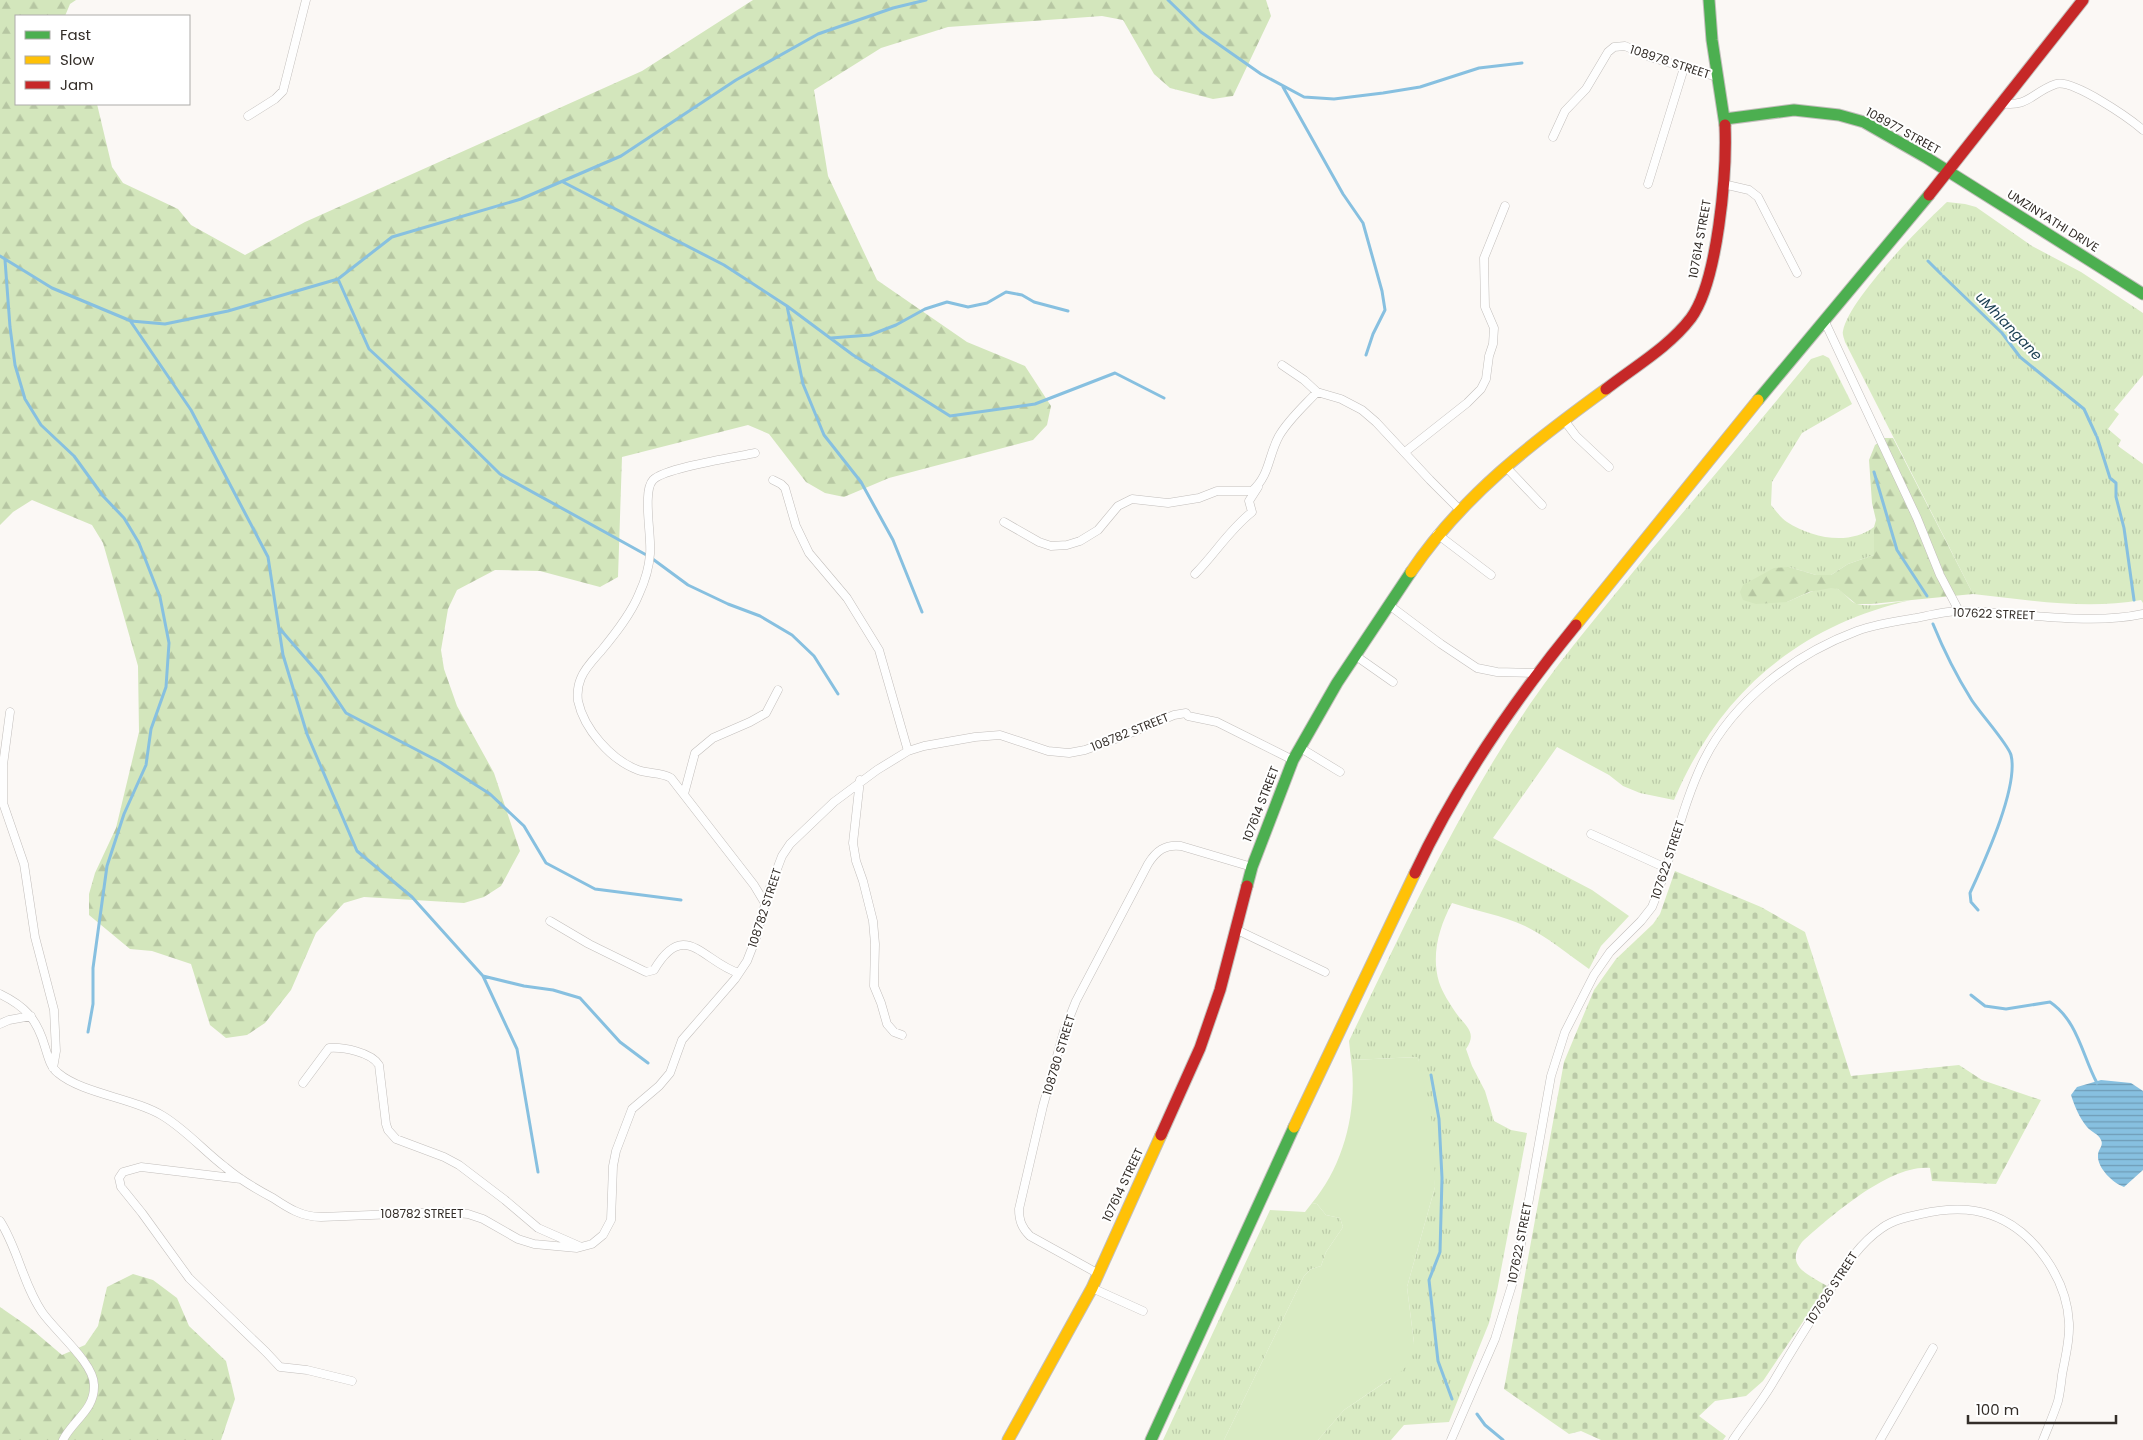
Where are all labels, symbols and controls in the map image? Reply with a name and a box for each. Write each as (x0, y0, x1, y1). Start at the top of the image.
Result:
legend (15, 15, 190, 105)
text: Fast (60, 24, 91, 45)
street label: 108978 STREET (1628, 41, 1713, 83)
text: Slow (60, 49, 95, 70)
text: Jam (60, 74, 94, 95)
street label: 108977 STREET (1863, 103, 1944, 158)
street label: UMZINYATHI DRIVE (2004, 185, 2102, 256)
street label: 107614 STREET (1684, 198, 1715, 280)
water label: uMhlangane (1971, 287, 2047, 365)
street label: 107622 STREET (1953, 604, 2036, 623)
street label: 108782 STREET (1088, 708, 1172, 755)
street label: 107614 STREET (1238, 763, 1283, 844)
street label: 107622 STREET (1647, 818, 1688, 902)
street label: 108782 STREET (744, 865, 786, 950)
street label: 108780 STREET (1038, 1012, 1079, 1097)
street label: 107614 STREET (1098, 1145, 1147, 1225)
street label: 107622 STREET (1503, 1200, 1536, 1285)
street label: 108782 STREET (381, 1205, 464, 1222)
street label: 107626 STREET (1802, 1248, 1862, 1327)
scale bar (1968, 1392, 2116, 1424)
text: 100 m (1976, 1399, 2019, 1420)

